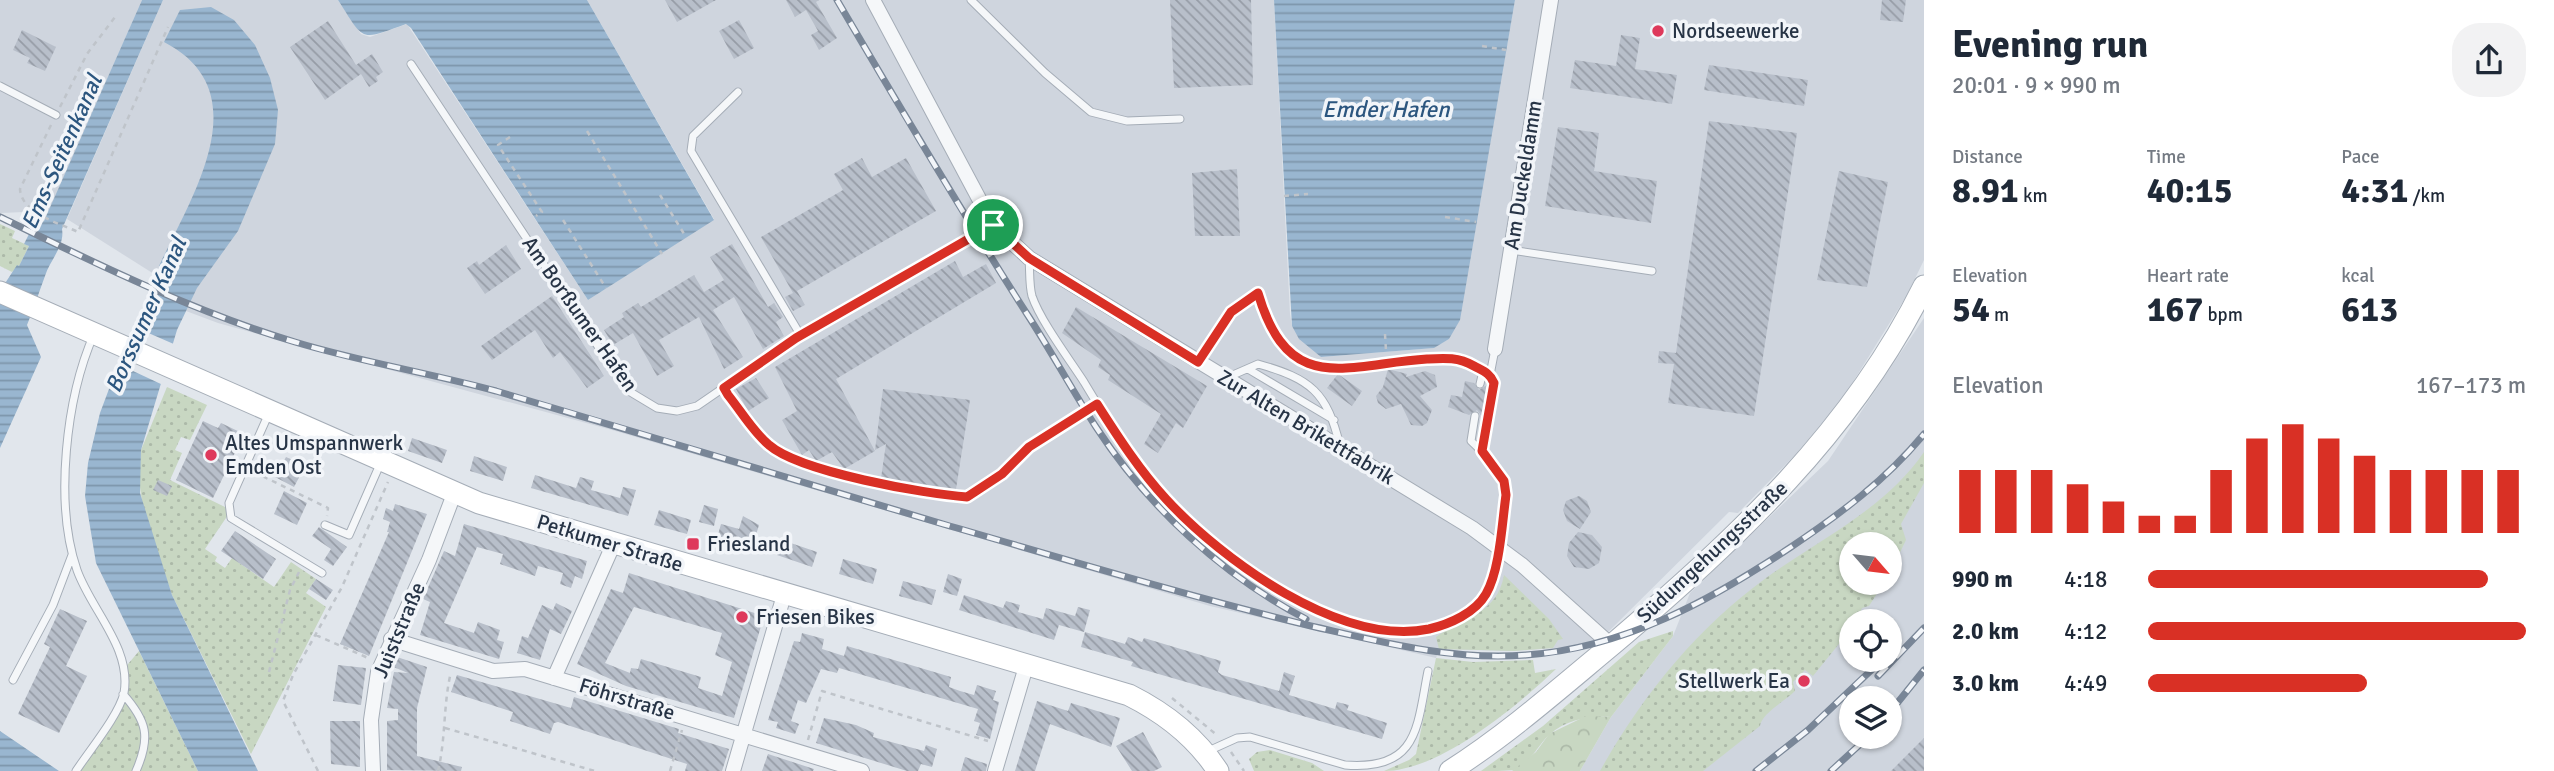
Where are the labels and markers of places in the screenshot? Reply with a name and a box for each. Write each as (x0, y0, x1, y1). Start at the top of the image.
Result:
place label: Nordseewerke (1672, 18, 1800, 44)
marker: Nordseewerke (1650, 23, 1666, 39)
pin (963, 195, 1023, 255)
place label: Altes Umspannwerk Emden Ost (225, 430, 403, 480)
marker: Altes Umspannwerk Emden Ost (203, 447, 219, 463)
place label: Friesland (707, 531, 790, 557)
marker: Friesland (685, 536, 701, 552)
place label: Friesen Bikes (756, 604, 875, 630)
marker: Friesen Bikes (734, 609, 750, 625)
place label: Stellwerk Ea (1678, 668, 1790, 694)
marker: Stellwerk Ea (1796, 673, 1812, 689)

